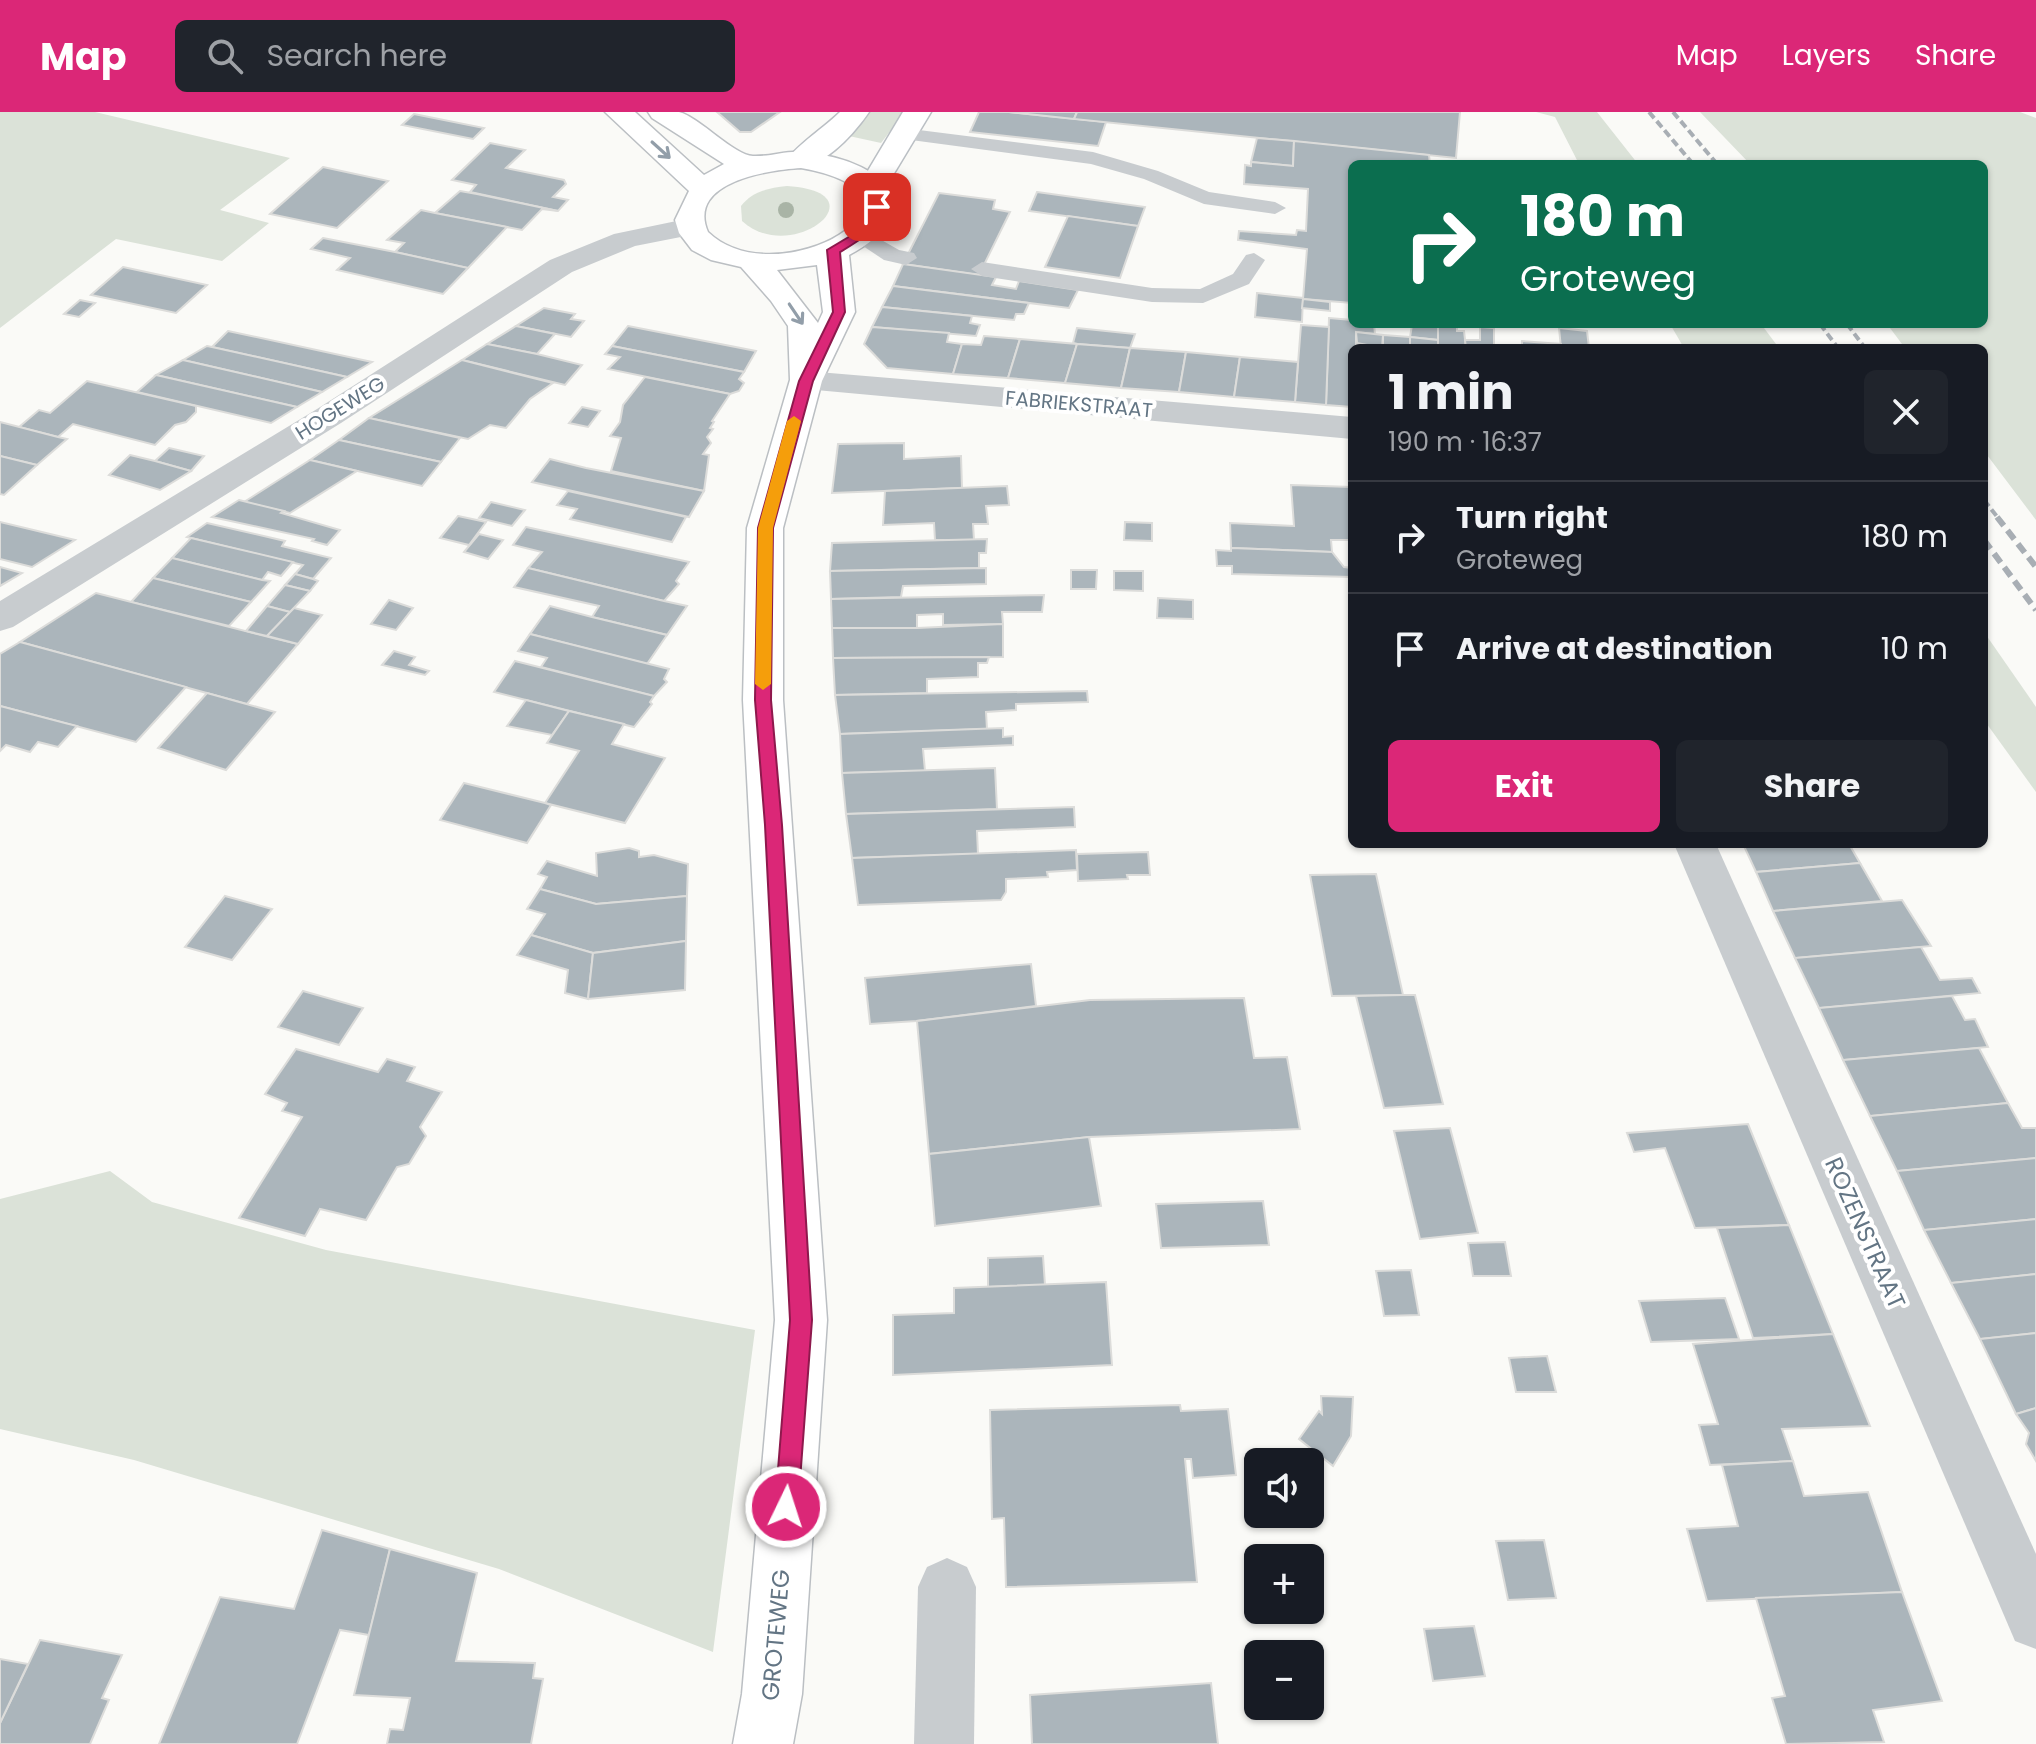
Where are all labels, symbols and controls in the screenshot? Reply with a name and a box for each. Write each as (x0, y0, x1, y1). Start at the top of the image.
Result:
search box (175, 20, 735, 92)
text: Map (40, 30, 127, 83)
icon: search (203, 34, 247, 78)
text: Search here (267, 34, 447, 77)
text: Map (1676, 36, 1738, 75)
text: Layers (1782, 36, 1871, 75)
text: Share (1915, 36, 1996, 75)
one-way arrow (651, 141, 671, 160)
pin (843, 173, 911, 241)
text: 180 m (1520, 177, 1685, 256)
icon: arrive (855, 185, 899, 229)
icon: right (1388, 192, 1492, 296)
text: Groteweg (1520, 253, 1696, 304)
one-way arrow (788, 302, 804, 325)
text: 1 min (1388, 359, 1514, 426)
street label: HOGEWEG (290, 369, 390, 447)
button: close (1864, 370, 1948, 454)
street label: FABRIEKSTRAAT (1004, 384, 1154, 424)
text: 190 m · 16:37 (1388, 424, 1542, 460)
text: Turn right (1456, 496, 1608, 539)
icon: right (1388, 515, 1432, 559)
text: 180 m (1862, 515, 1948, 558)
text: Groteweg (1456, 542, 1583, 578)
icon: arrive (1388, 627, 1432, 671)
text: Arrive at destination (1456, 627, 1773, 670)
text: 10 m (1881, 627, 1948, 670)
button: Exit (1388, 740, 1660, 832)
button: Share (1676, 740, 1948, 832)
street label: ROZENSTRAAT (1817, 1152, 1914, 1314)
map controls (1244, 1448, 1324, 1720)
button: sound (1244, 1448, 1324, 1528)
position arrow (744, 1465, 828, 1549)
button: + (1244, 1544, 1324, 1624)
street label: GROTEWEG (753, 1568, 798, 1702)
button: − (1244, 1640, 1324, 1720)

